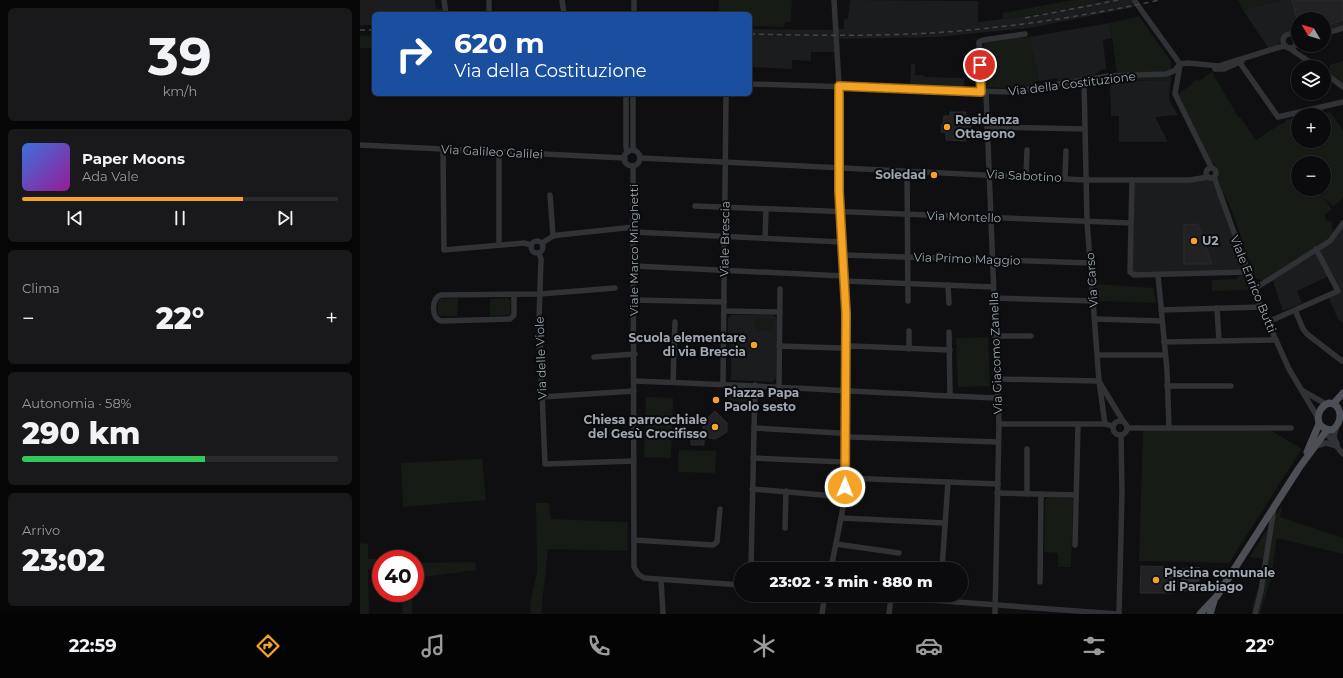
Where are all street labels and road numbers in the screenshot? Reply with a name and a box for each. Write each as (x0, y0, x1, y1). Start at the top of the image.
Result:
street label: Via della Costituzione (1007, 68, 1137, 99)
street label: Via Galileo Galilei (441, 141, 543, 162)
street label: Via Sabotino (986, 166, 1062, 185)
street label: Viale Marco Minghetti (626, 184, 641, 316)
street label: Viale Brescia (716, 201, 733, 277)
street label: Via Montello (926, 208, 1002, 225)
street label: Viale Enrico Butti (1227, 233, 1280, 335)
street label: Via Primo Maggio (913, 249, 1021, 268)
street label: Via Carso (1082, 252, 1101, 308)
street label: Via Giacomo Zanella (986, 292, 1005, 415)
street label: Via delle Viole (532, 316, 549, 400)

